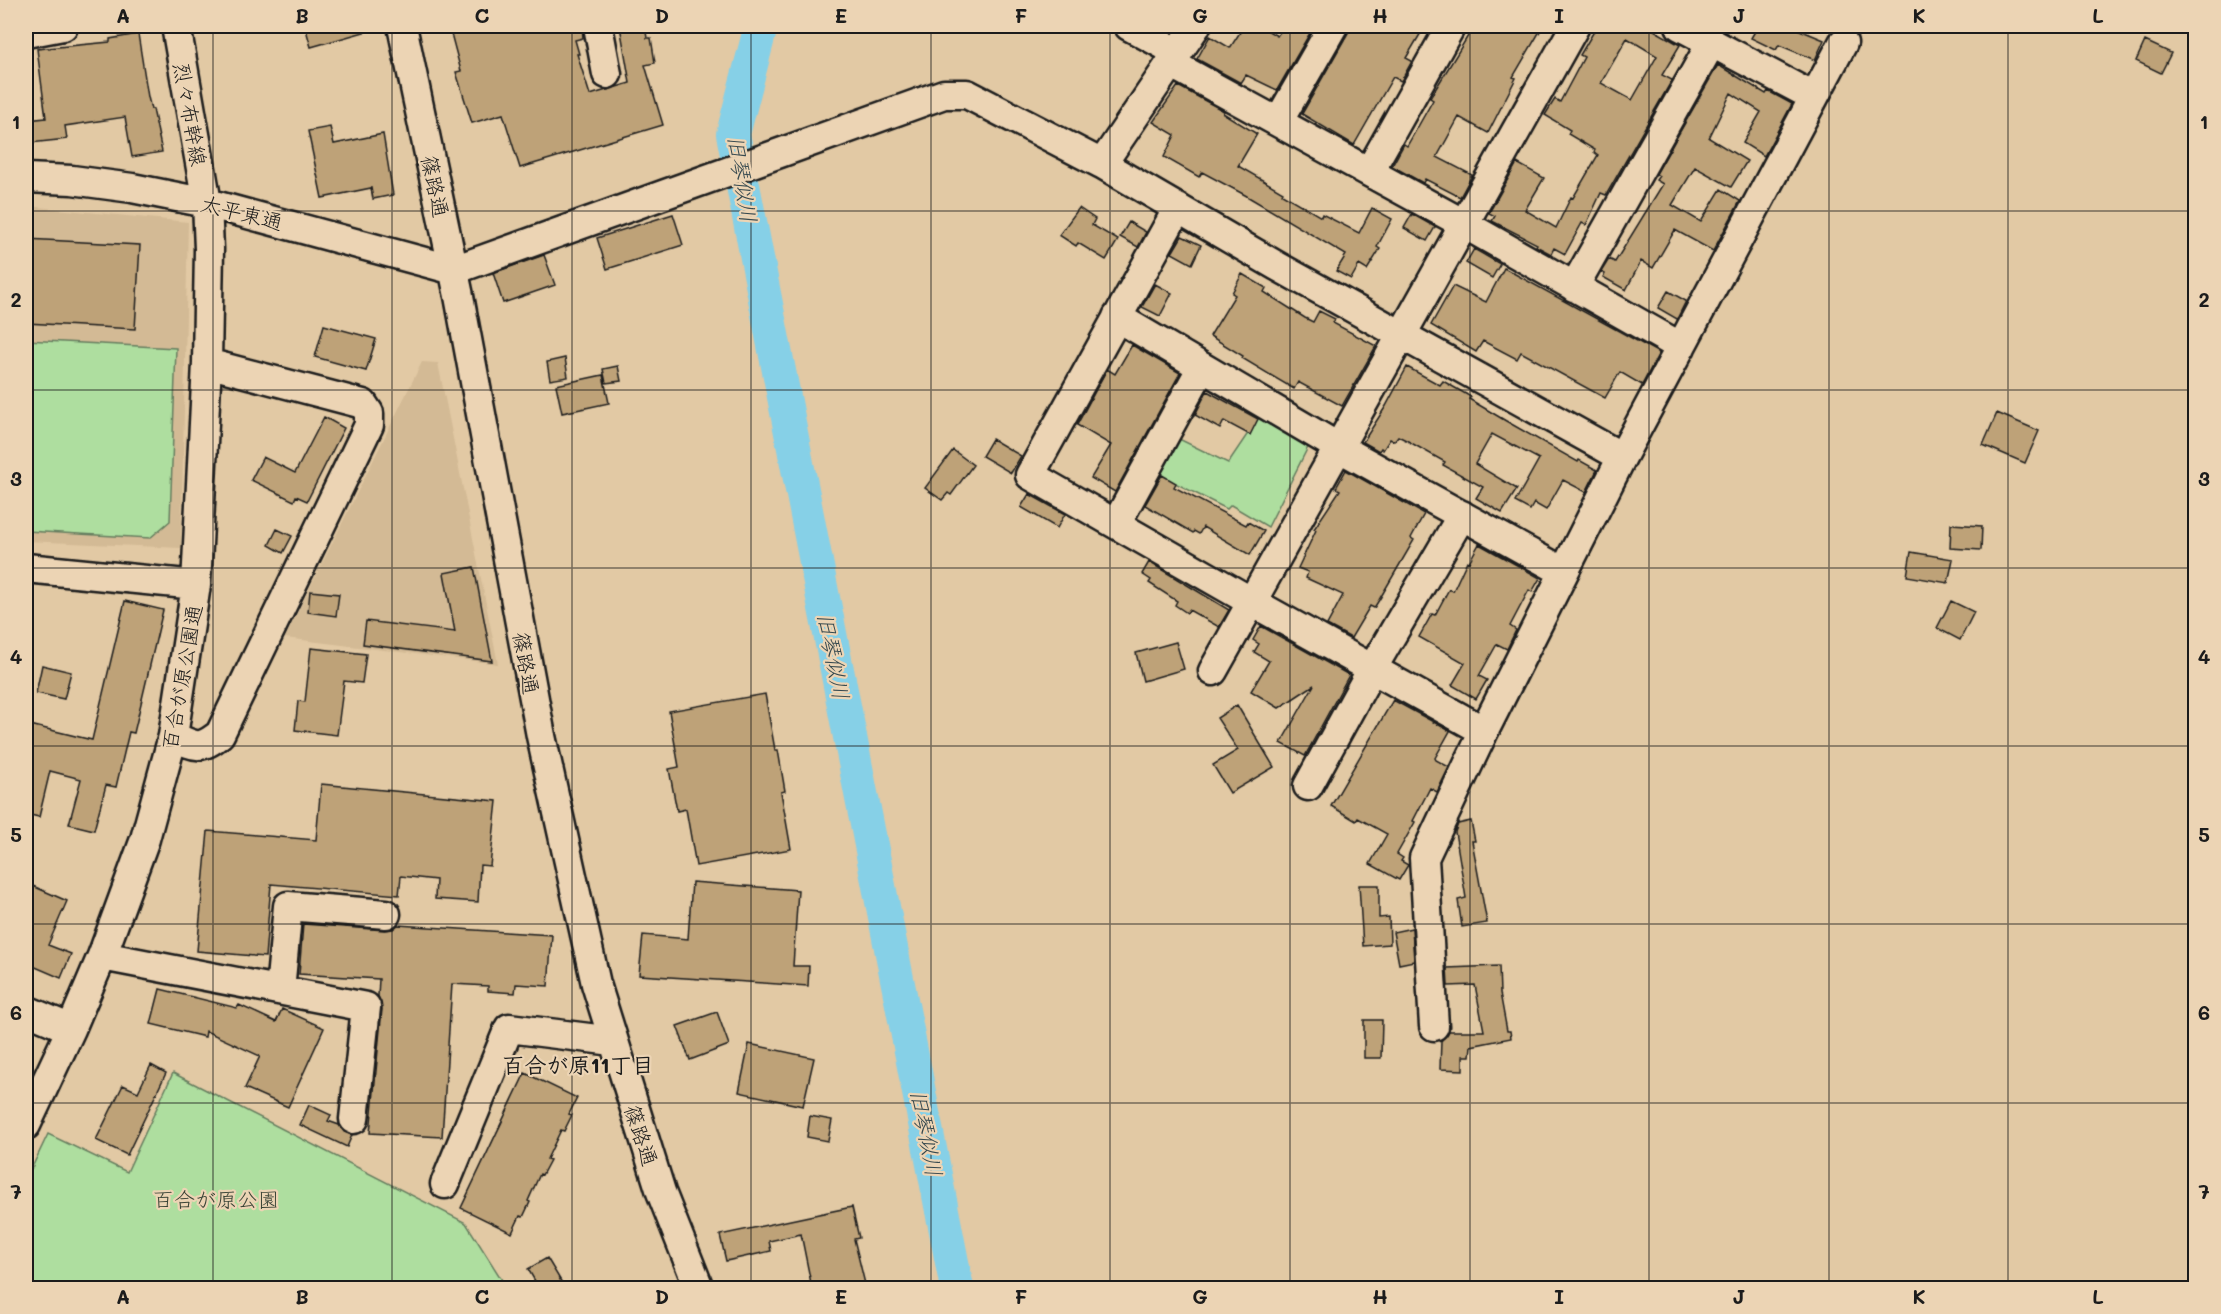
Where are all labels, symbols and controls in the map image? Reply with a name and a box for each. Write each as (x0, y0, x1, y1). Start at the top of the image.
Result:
text: A (116, 2, 130, 28)
text: B (295, 2, 309, 28)
text: C (475, 2, 490, 28)
text: D (655, 2, 669, 28)
text: E (835, 2, 847, 28)
text: F (1015, 2, 1028, 28)
text: G (1192, 2, 1208, 28)
text: H (1372, 2, 1388, 28)
text: I (1554, 2, 1564, 28)
text: J (1732, 2, 1746, 28)
text: K (1912, 2, 1926, 28)
text: L (2092, 2, 2104, 28)
street label: 烈々布幹線 (169, 60, 213, 168)
text: 1 (12, 108, 20, 134)
text: 1 (2200, 108, 2208, 134)
water label: 旧琴似川 (722, 133, 764, 225)
street label: 篠路通 (416, 152, 456, 220)
street label: 太平東通 (198, 189, 286, 235)
text: 2 (10, 286, 22, 312)
text: 2 (2198, 286, 2210, 312)
text: 3 (10, 465, 22, 491)
text: 3 (2198, 465, 2210, 491)
street label: 百合が原公園通 (155, 602, 207, 752)
water label: 旧琴似川 (811, 610, 857, 702)
street label: 篠路通 (508, 630, 546, 696)
text: 4 (10, 643, 23, 669)
text: 4 (2198, 643, 2211, 669)
text: 5 (10, 821, 22, 847)
text: 5 (2198, 821, 2210, 847)
text: 6 (10, 999, 22, 1025)
text: 6 (2198, 999, 2210, 1025)
district label: 百合が原11丁目 (502, 1050, 654, 1079)
water label: 旧琴似川 (904, 1087, 950, 1179)
street label: 篠路通 (619, 1101, 665, 1169)
text: 7 (10, 1178, 22, 1204)
text: 7 (2198, 1178, 2210, 1204)
park label: 百合が原公園 (153, 1185, 279, 1212)
text: A (116, 1283, 130, 1309)
text: B (295, 1283, 309, 1309)
text: C (475, 1283, 490, 1309)
text: D (655, 1283, 669, 1309)
text: E (835, 1283, 847, 1309)
text: F (1015, 1283, 1028, 1309)
text: G (1192, 1283, 1208, 1309)
text: H (1372, 1283, 1388, 1309)
text: I (1554, 1283, 1564, 1309)
text: J (1732, 1283, 1746, 1309)
text: K (1912, 1283, 1926, 1309)
text: L (2092, 1283, 2104, 1309)

